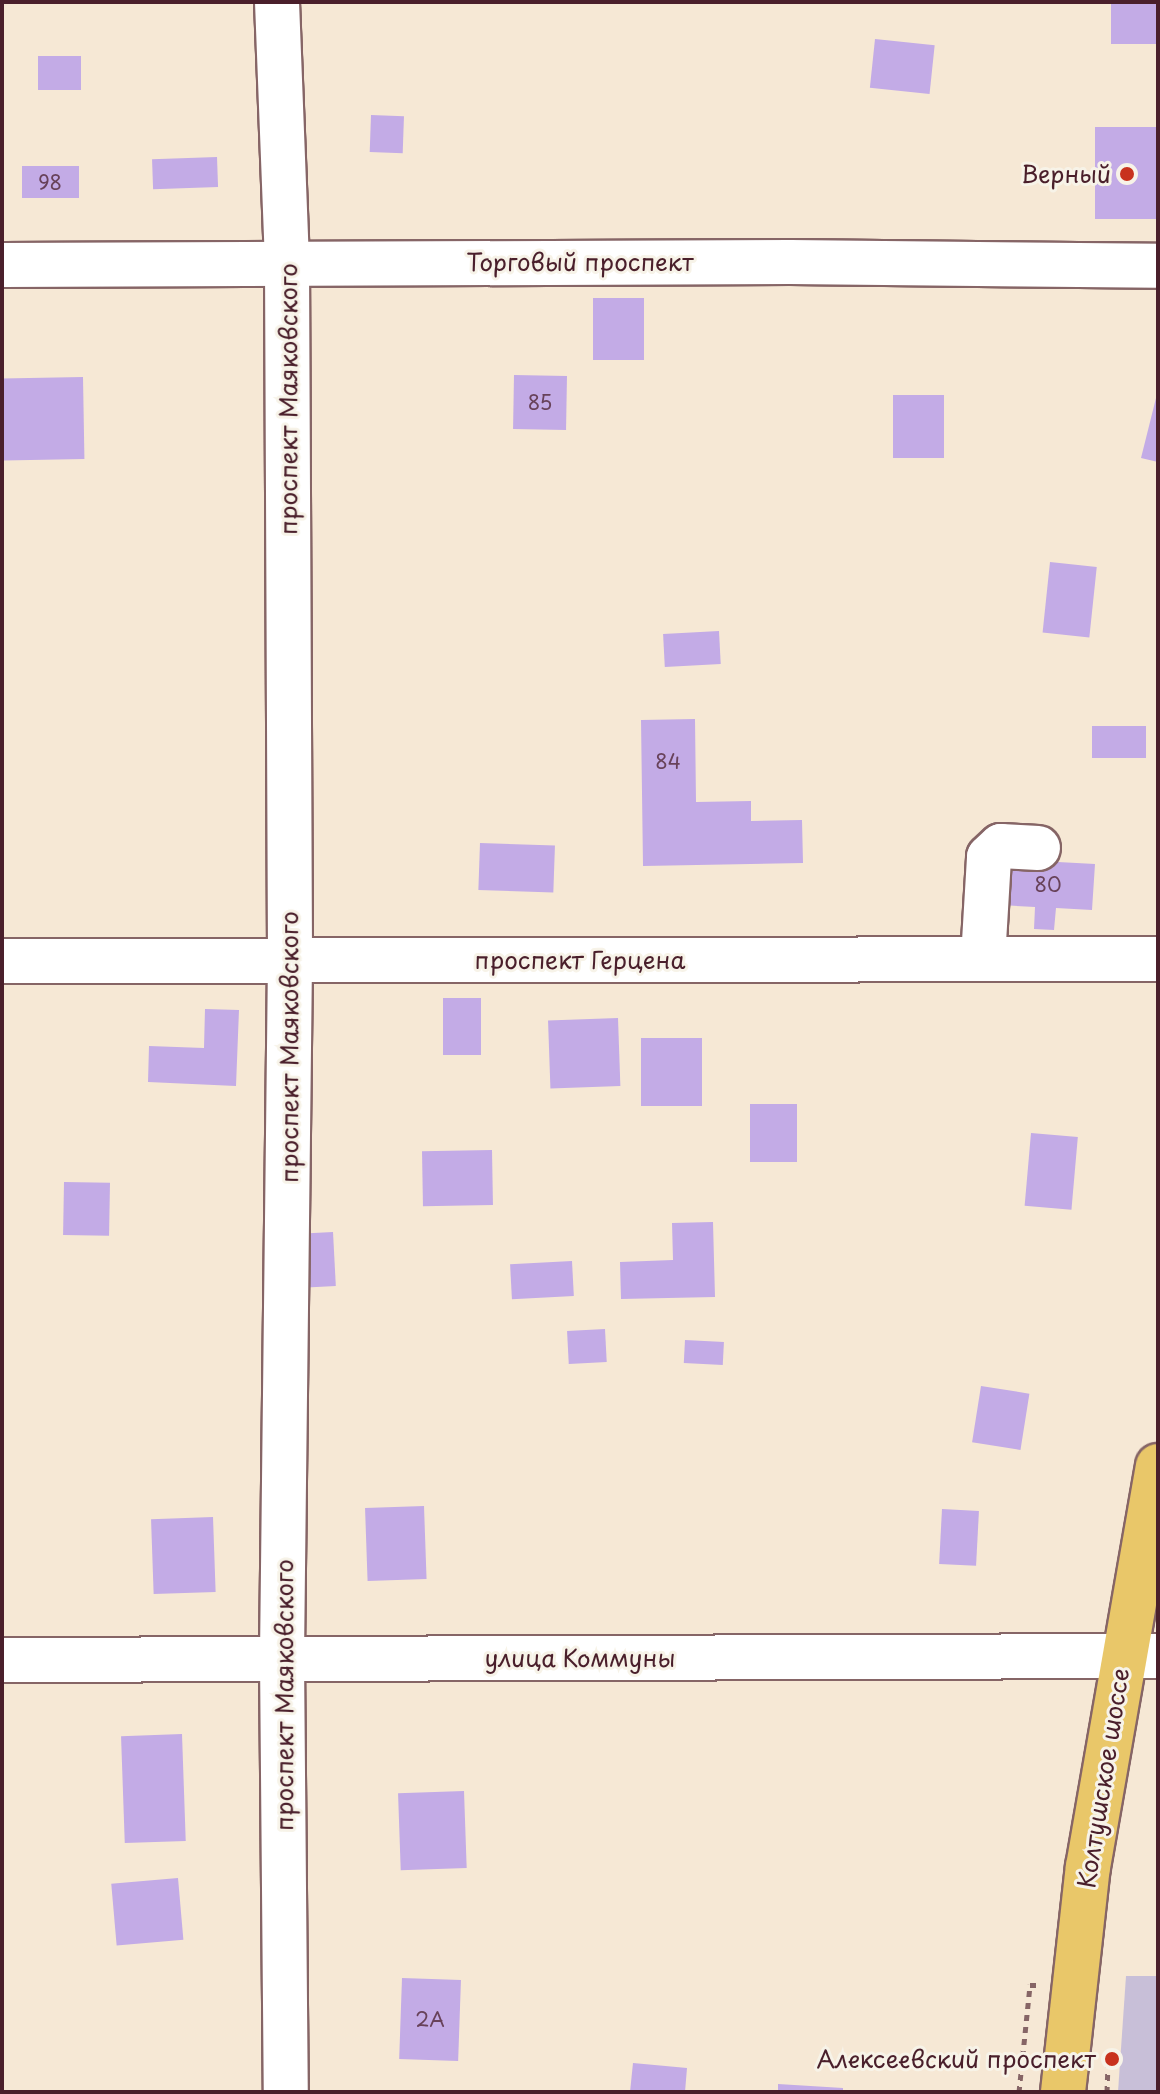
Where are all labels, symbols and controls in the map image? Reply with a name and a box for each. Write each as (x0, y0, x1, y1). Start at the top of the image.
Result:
place label: Верный (1021, 160, 1111, 188)
marker: Верный (1118, 165, 1136, 183)
house number: 98 (38, 170, 62, 194)
street label: Торговый проспект (467, 248, 693, 276)
street label: проспект Маяковского (274, 263, 302, 535)
house number: 85 (528, 390, 552, 414)
house number: 84 (655, 749, 681, 773)
house number: 80 (1034, 872, 1062, 896)
street label: проспект Маяковского (275, 911, 303, 1183)
street label: проспект Герцена (474, 946, 686, 974)
street label: проспект Маяковского (270, 1559, 298, 1831)
street label: улица Коммуны (484, 1644, 676, 1672)
street label: Колтушское шоссе (1071, 1666, 1135, 1890)
house number: 2А (415, 2007, 445, 2031)
place label: Алексеевский проспект (816, 2045, 1096, 2073)
marker: Алексеевский проспект (1103, 2050, 1121, 2068)

